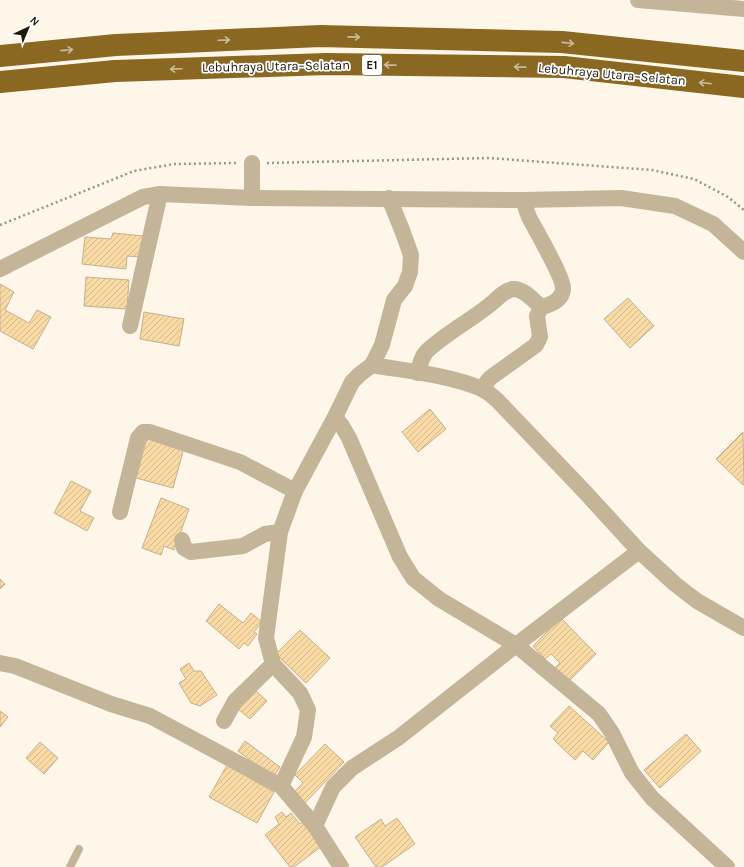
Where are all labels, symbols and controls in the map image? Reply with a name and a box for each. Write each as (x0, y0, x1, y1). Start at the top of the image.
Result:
north arrow (8, 8, 48, 48)
text: N (27, 14, 42, 29)
one-way arrow (347, 33, 360, 41)
one-way arrow (217, 37, 230, 44)
one-way arrow (561, 39, 574, 46)
one-way arrow (60, 46, 73, 53)
road number: E1 (362, 55, 382, 75)
street label: Lebuhraya Utara–Selatan (202, 57, 350, 75)
street label: Lebuhraya Utara–Selatan (538, 60, 686, 88)
one-way arrow (384, 61, 397, 69)
one-way arrow (514, 63, 527, 71)
one-way arrow (170, 65, 183, 73)
one-way arrow (699, 79, 712, 87)

